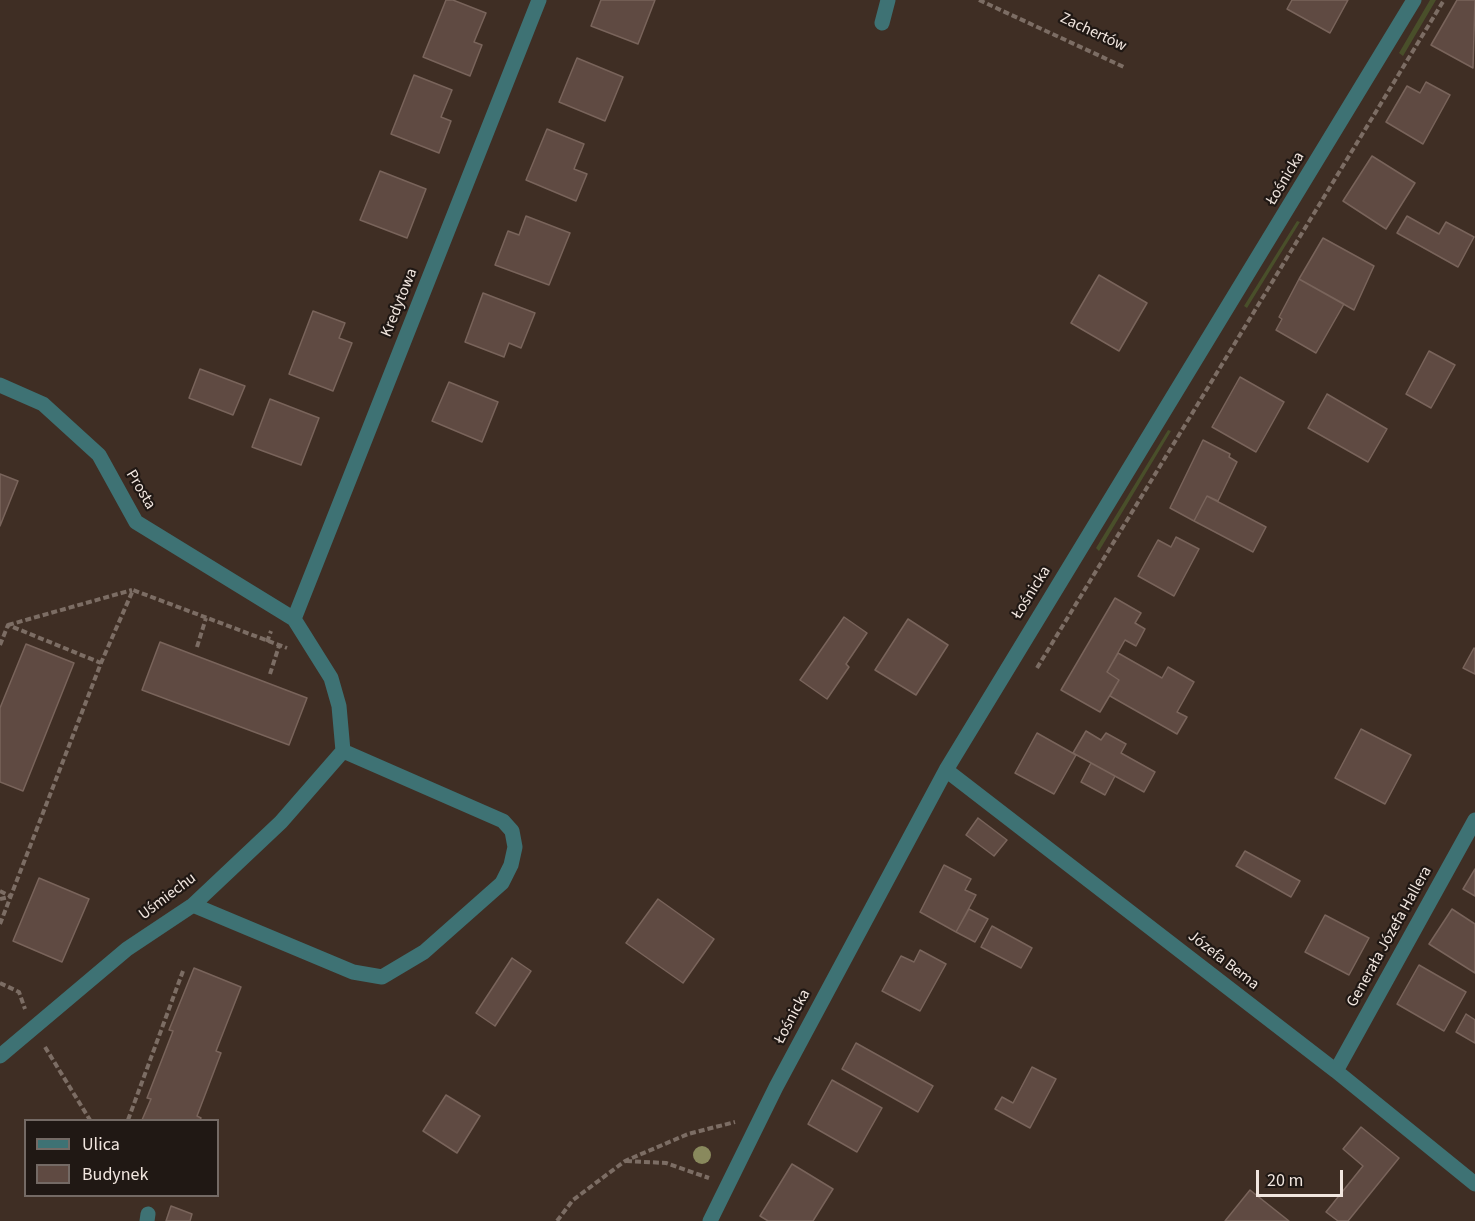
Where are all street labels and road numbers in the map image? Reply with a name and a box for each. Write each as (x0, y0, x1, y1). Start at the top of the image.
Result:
street label: Zachertów (1057, 9, 1129, 57)
street label: Łośnicka (1263, 149, 1309, 209)
street label: Kredytowa (378, 266, 422, 340)
street label: Prosta (121, 467, 159, 513)
street label: Łośnicka (1008, 563, 1056, 623)
street label: Generała Józefa Hallera (1343, 863, 1437, 1011)
street label: Uśmiechu (136, 869, 200, 925)
street label: Józefa Bema (1184, 927, 1262, 995)
street label: Łośnicka (771, 986, 815, 1048)

